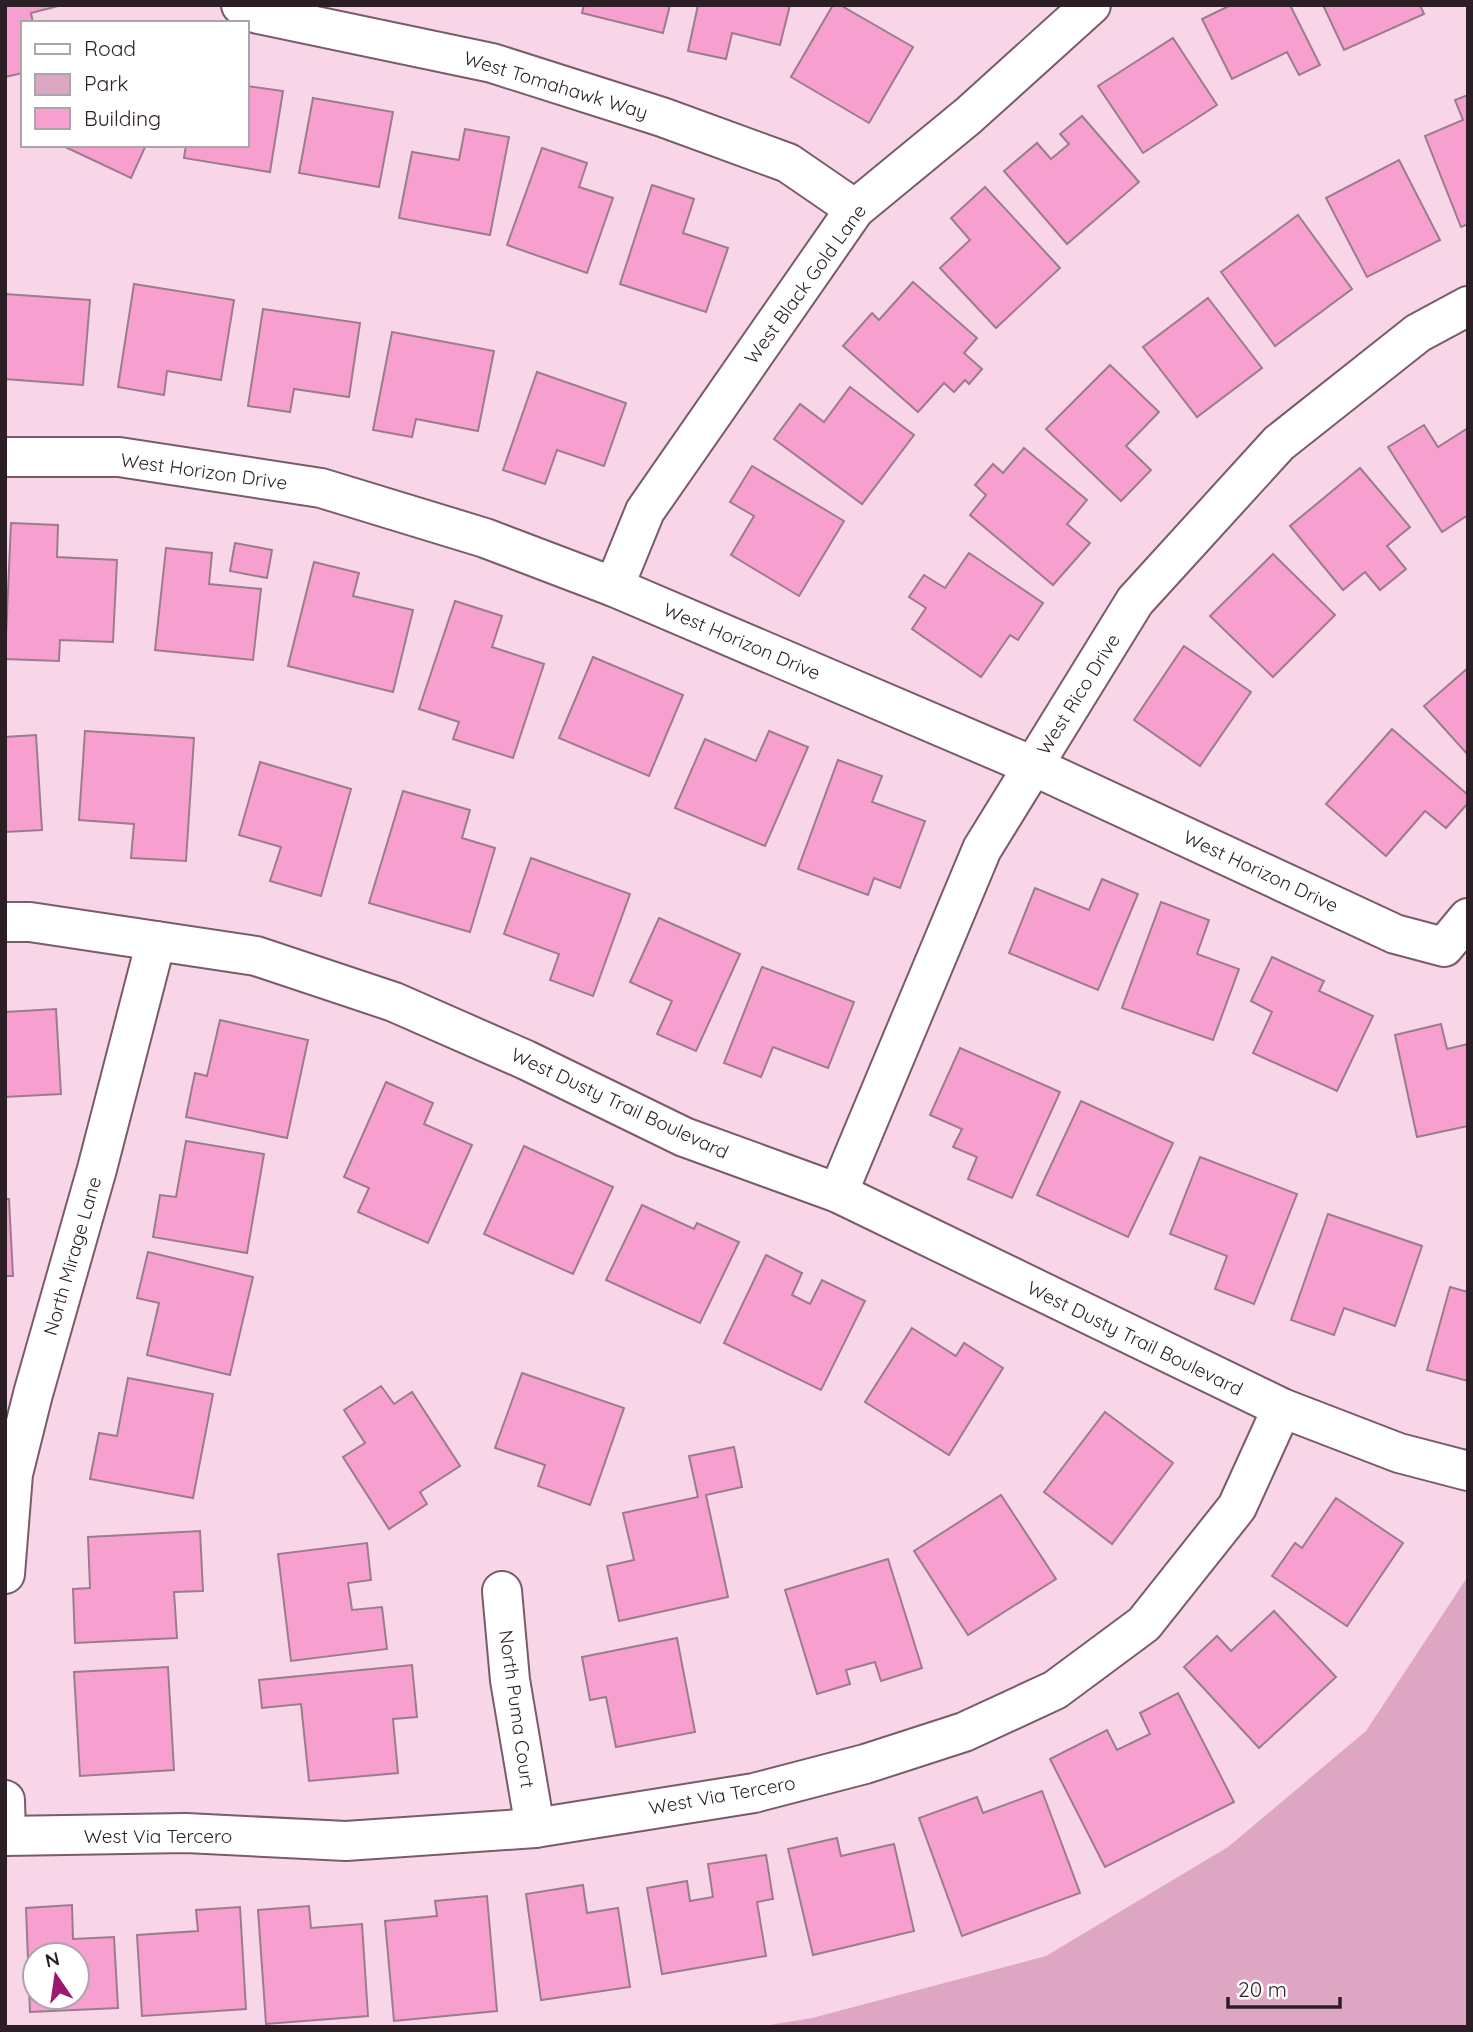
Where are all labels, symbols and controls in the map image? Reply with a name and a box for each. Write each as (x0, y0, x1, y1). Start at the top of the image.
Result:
legend (21, 21, 248, 147)
text: Road (84, 35, 136, 61)
street label: West Tomahawk Way (461, 46, 651, 124)
text: Park (84, 70, 128, 96)
text: Building (84, 105, 161, 131)
street label: West Black Gold Lane (739, 199, 871, 369)
street label: West Horizon Drive (119, 447, 289, 495)
street label: West Horizon Drive (660, 597, 824, 685)
street label: West Rico Drive (1031, 629, 1125, 759)
street label: West Horizon Drive (1180, 825, 1342, 917)
street label: West Dusty Trail Boulevard (507, 1042, 733, 1164)
street label: North Mirage Lane (38, 1174, 106, 1338)
street label: West Dusty Trail Boulevard (1023, 1275, 1247, 1401)
street label: North Puma Court (494, 1628, 540, 1790)
street label: West Via Tercero (647, 1770, 797, 1820)
street label: West Via Tercero (84, 1824, 232, 1848)
north arrow (21, 1941, 91, 2011)
text: N (43, 1946, 62, 1973)
scale bar (1228, 1966, 1340, 2010)
text: 20 m (1238, 1976, 1287, 2002)

